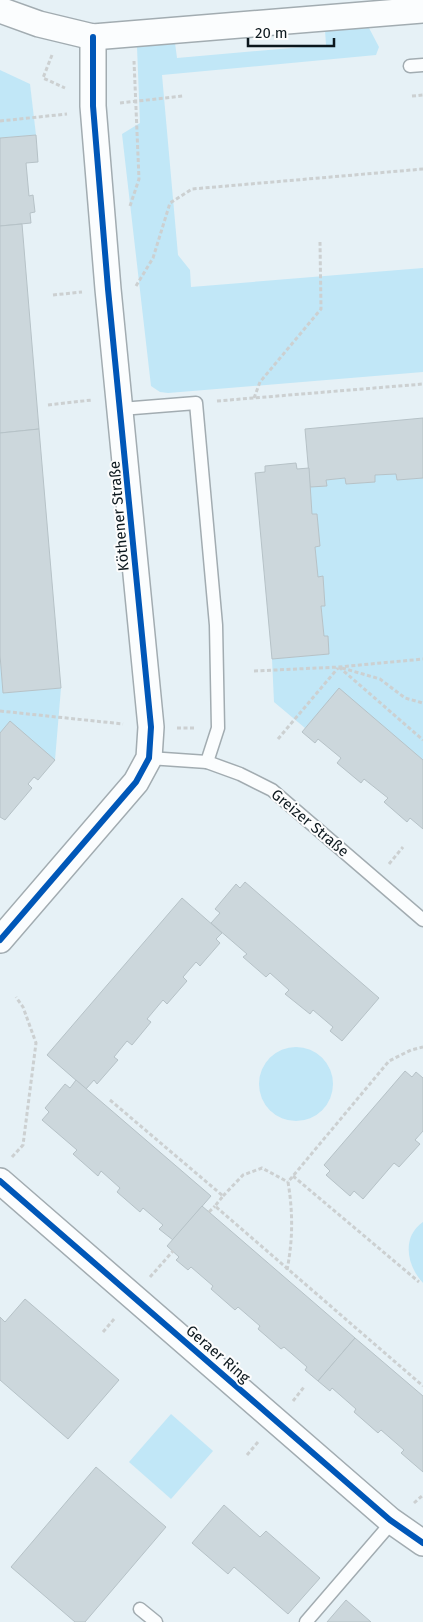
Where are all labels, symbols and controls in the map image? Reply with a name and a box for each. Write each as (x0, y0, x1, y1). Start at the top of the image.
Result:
scale bar (248, 15, 334, 47)
text: 20 m (255, 24, 288, 42)
street label: Köthener Straße (105, 460, 133, 572)
street label: Greizer Straße (268, 785, 352, 861)
street label: Geraer Ring (182, 1321, 254, 1387)

